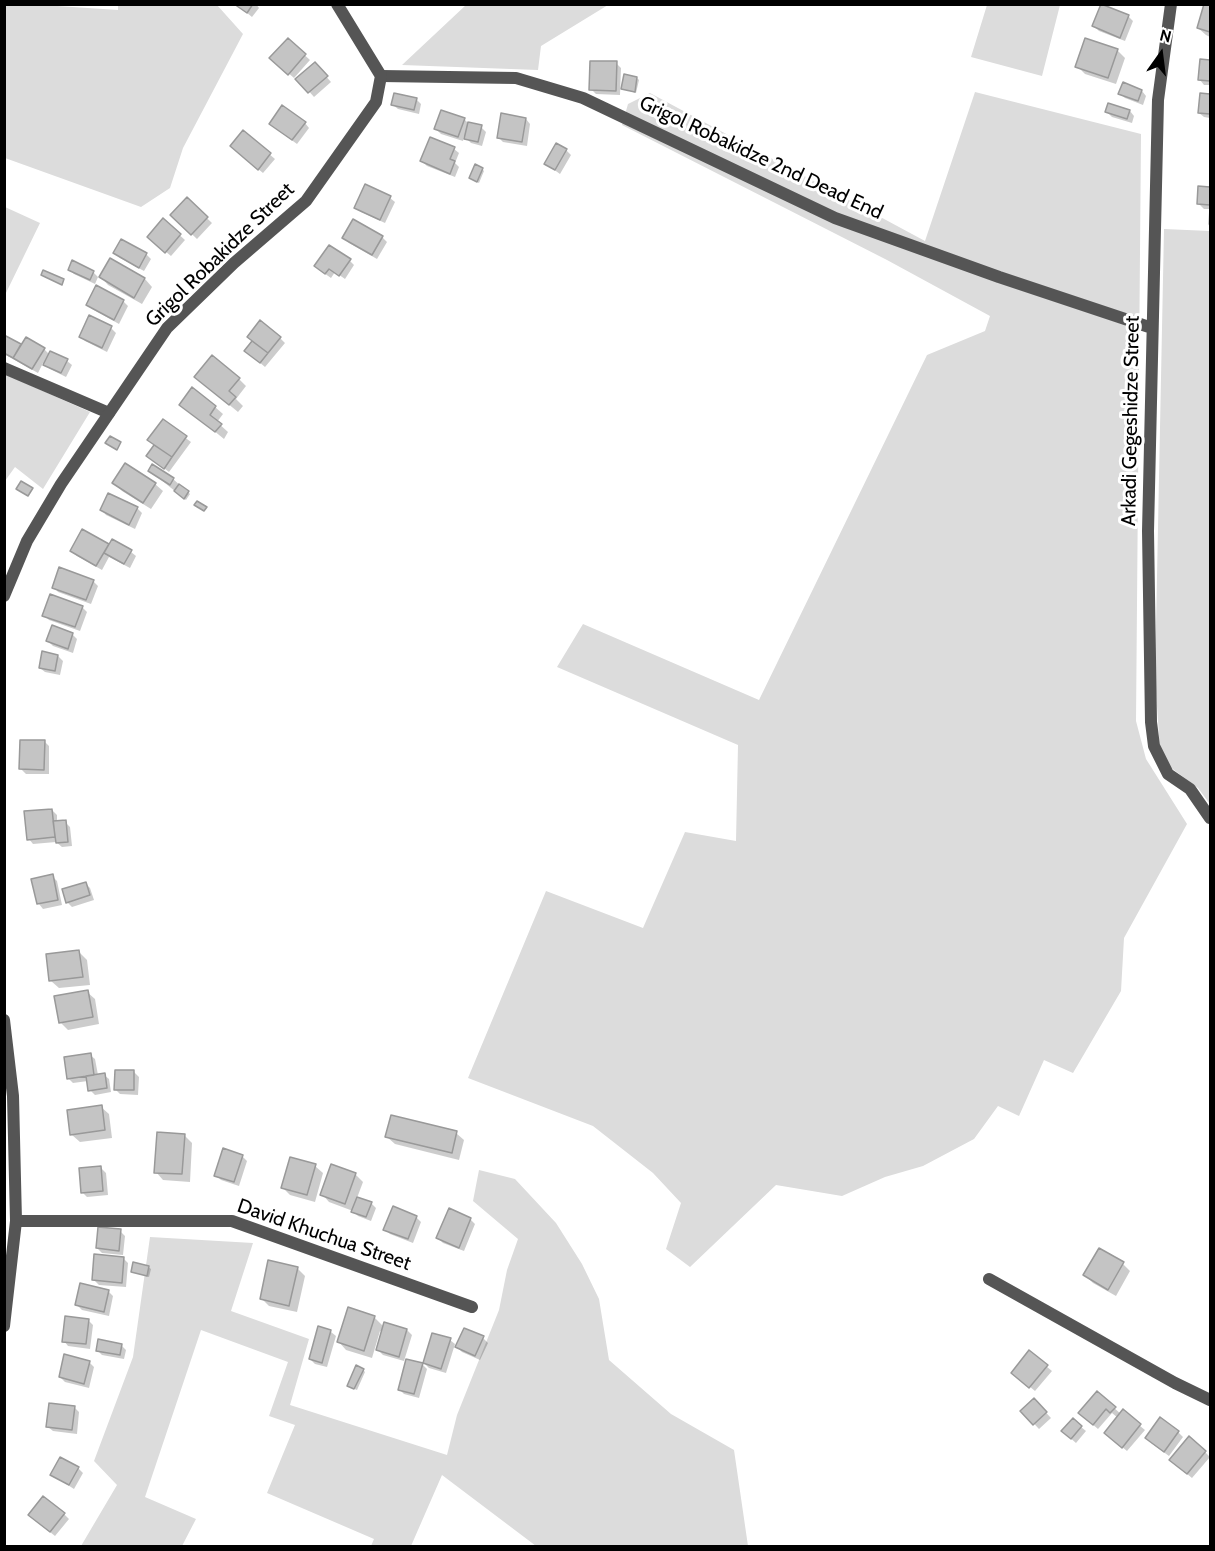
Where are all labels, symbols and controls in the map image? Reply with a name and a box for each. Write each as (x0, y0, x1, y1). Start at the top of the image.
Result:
north arrow (1131, 24, 1191, 84)
text: N (1158, 25, 1173, 47)
street label: Grigol Robakidze 2nd Dead End (635, 91, 887, 225)
street label: Grigol Robakidze Street (141, 178, 299, 332)
street label: Arkadi Gegeshidze Street (1117, 316, 1145, 526)
street label: David Khuchua Street (234, 1194, 414, 1276)

